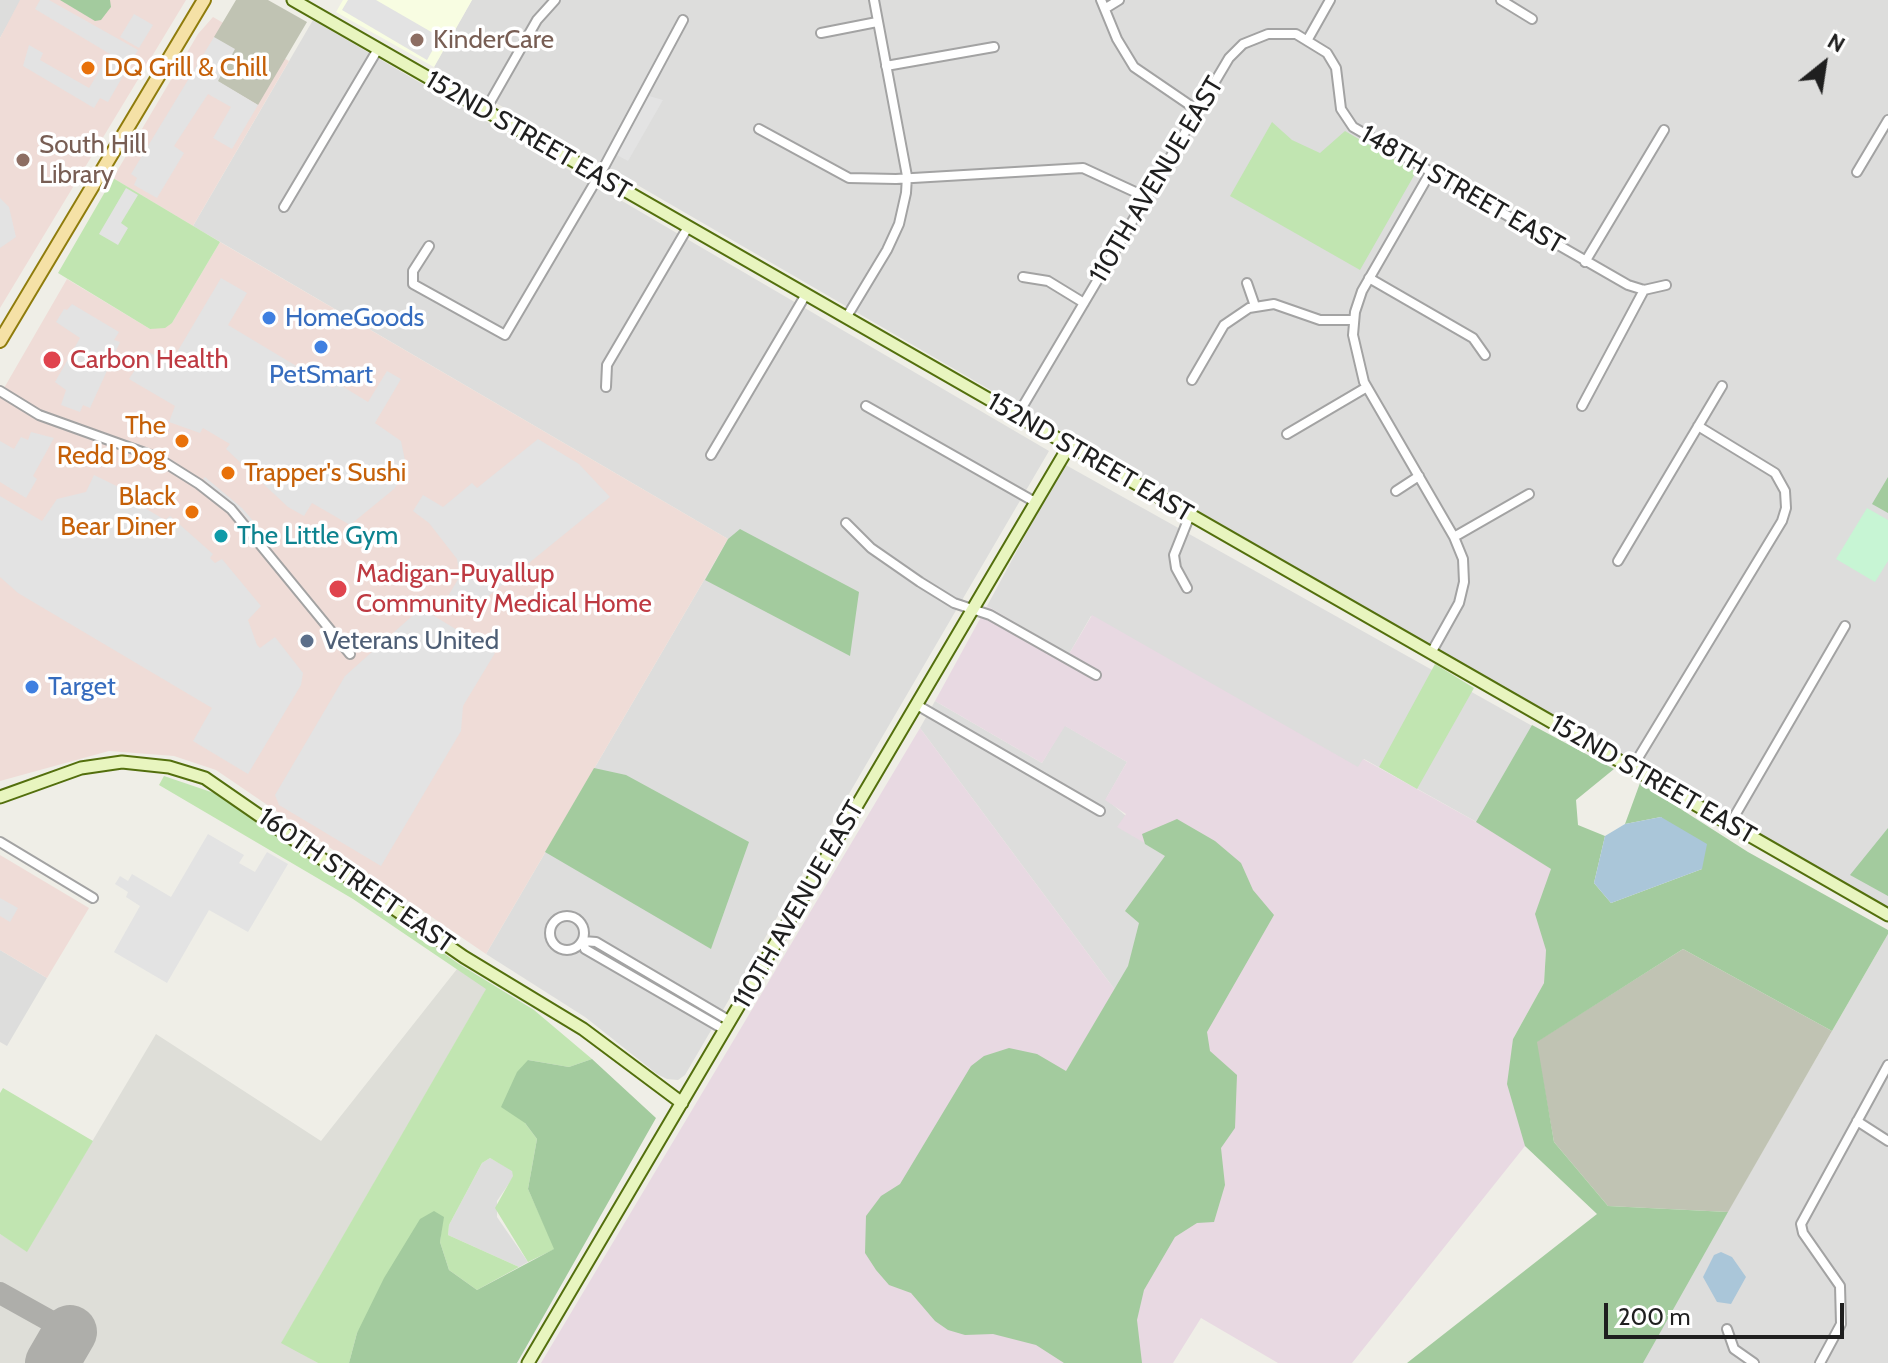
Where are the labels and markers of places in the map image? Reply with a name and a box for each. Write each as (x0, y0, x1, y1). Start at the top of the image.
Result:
place label: KinderCare (433, 24, 554, 56)
marker: KinderCare (408, 31, 426, 49)
place label: DQ Grill & Chill (104, 52, 268, 84)
marker: DQ Grill & Chill (79, 59, 97, 77)
place label: South Hill Library (39, 129, 147, 190)
marker: South Hill Library (14, 151, 32, 169)
place label: HomeGoods (285, 302, 424, 334)
marker: HomeGoods (260, 309, 278, 327)
marker: PetSmart (312, 338, 330, 356)
place label: Carbon Health (70, 344, 228, 376)
marker: Carbon Health (41, 349, 63, 371)
place label: PetSmart (269, 359, 373, 391)
place label: The Redd Dog (57, 410, 166, 472)
marker: The Redd Dog (173, 432, 191, 450)
place label: Trapper's Sushi (244, 457, 406, 489)
marker: Trapper's Sushi (219, 464, 237, 482)
place label: Black Bear Diner (60, 481, 176, 542)
marker: Black Bear Diner (183, 503, 201, 521)
place label: The Little Gym (237, 520, 398, 552)
marker: The Little Gym (212, 527, 230, 545)
place label: Madigan-Puyallup Community Medical Home (356, 558, 652, 620)
marker: Madigan-Puyallup Community Medical Home (327, 578, 349, 600)
place label: Veterans United (323, 625, 499, 657)
marker: Veterans United (298, 632, 316, 650)
place label: Target (48, 671, 116, 703)
marker: Target (23, 678, 41, 696)

